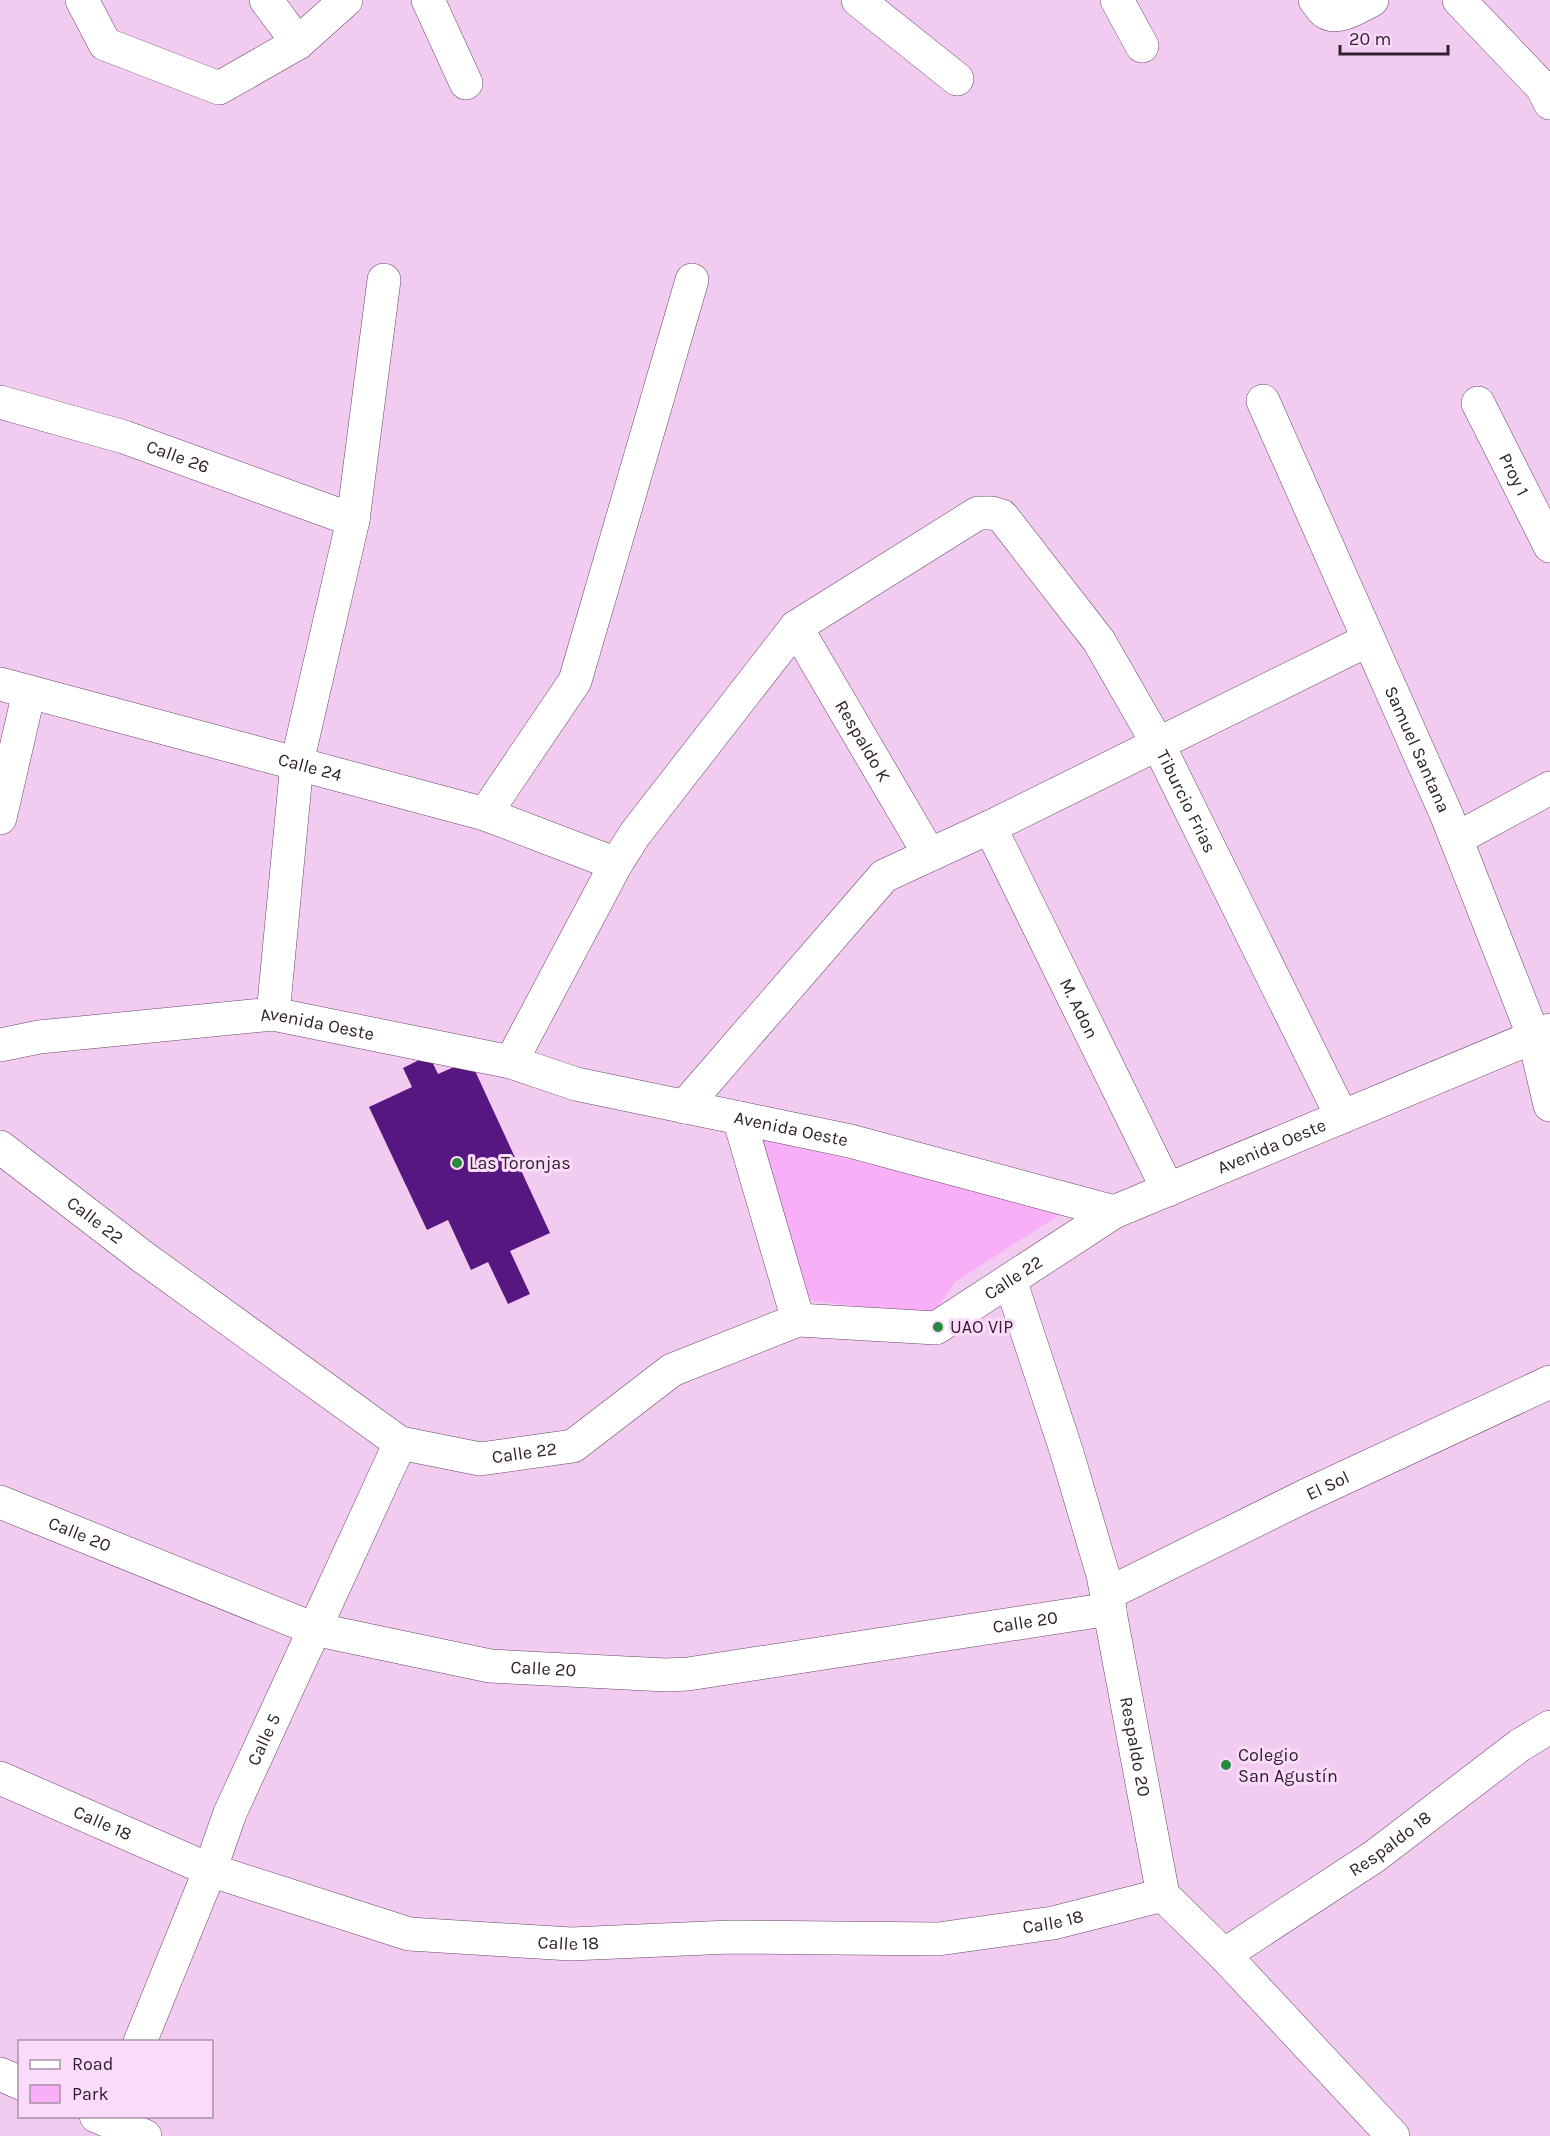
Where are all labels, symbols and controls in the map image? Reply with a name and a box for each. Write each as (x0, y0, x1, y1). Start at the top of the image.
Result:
scale bar (1340, 18, 1448, 56)
text: 20 m (1349, 28, 1391, 50)
street label: Calle 26 (143, 435, 212, 478)
street label: Proy 1 (1494, 449, 1534, 499)
street label: Samuel Santana (1380, 683, 1455, 816)
street label: Respaldo K (830, 696, 895, 786)
street label: Tiburcio Frias (1152, 746, 1221, 856)
street label: Calle 24 (276, 748, 344, 786)
street label: M. Adon (1055, 975, 1103, 1042)
street label: Avenida Oeste (259, 1003, 376, 1045)
street label: Avenida Oeste (732, 1106, 850, 1151)
street label: Avenida Oeste (1214, 1114, 1329, 1179)
place label: Las Toronjas (469, 1152, 571, 1174)
marker: Las Toronjas (450, 1156, 464, 1170)
street label: Calle 22 (62, 1191, 128, 1249)
street label: Calle 22 (980, 1251, 1047, 1305)
place label: UAO VIP (950, 1316, 1013, 1338)
marker: UAO VIP (931, 1320, 945, 1334)
street label: Calle 22 (490, 1437, 558, 1468)
street label: El Sol (1303, 1466, 1353, 1505)
street label: Calle 20 (45, 1512, 114, 1557)
street label: Calle 20 (991, 1606, 1059, 1638)
street label: Calle 20 (510, 1656, 577, 1681)
street label: Respaldo 20 (1115, 1695, 1155, 1798)
street label: Calle 5 (242, 1710, 285, 1769)
place label: Colegio San Agustín (1238, 1744, 1338, 1787)
marker: Colegio San Agustín (1219, 1758, 1233, 1772)
street label: Calle 18 (70, 1801, 135, 1845)
street label: Respaldo 18 (1345, 1806, 1436, 1881)
street label: Calle 18 (1021, 1905, 1086, 1938)
street label: Calle 18 (537, 1931, 600, 1955)
legend (18, 2040, 213, 2118)
text: Road (72, 2053, 113, 2075)
text: Park (72, 2083, 109, 2105)

